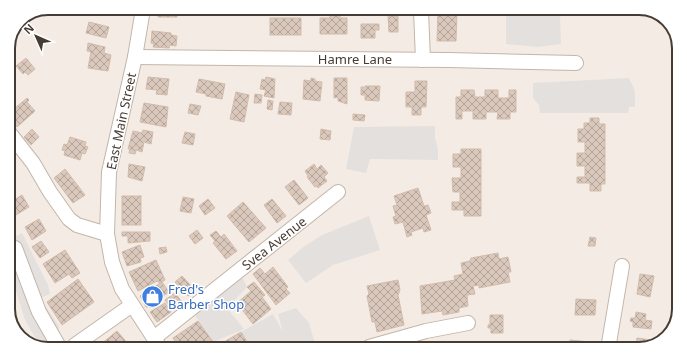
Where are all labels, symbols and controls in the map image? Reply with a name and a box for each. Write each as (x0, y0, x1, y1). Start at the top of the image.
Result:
north arrow (16, 16, 56, 56)
text: N (20, 20, 37, 37)
street label: Hamre Lane (318, 50, 392, 68)
street label: East Main Street (102, 70, 140, 171)
street label: Svea Avenue (238, 212, 310, 274)
place label: Fred's Barber Shop (168, 280, 244, 313)
shop icon: Fred's Barber Shop (140, 283, 166, 309)

